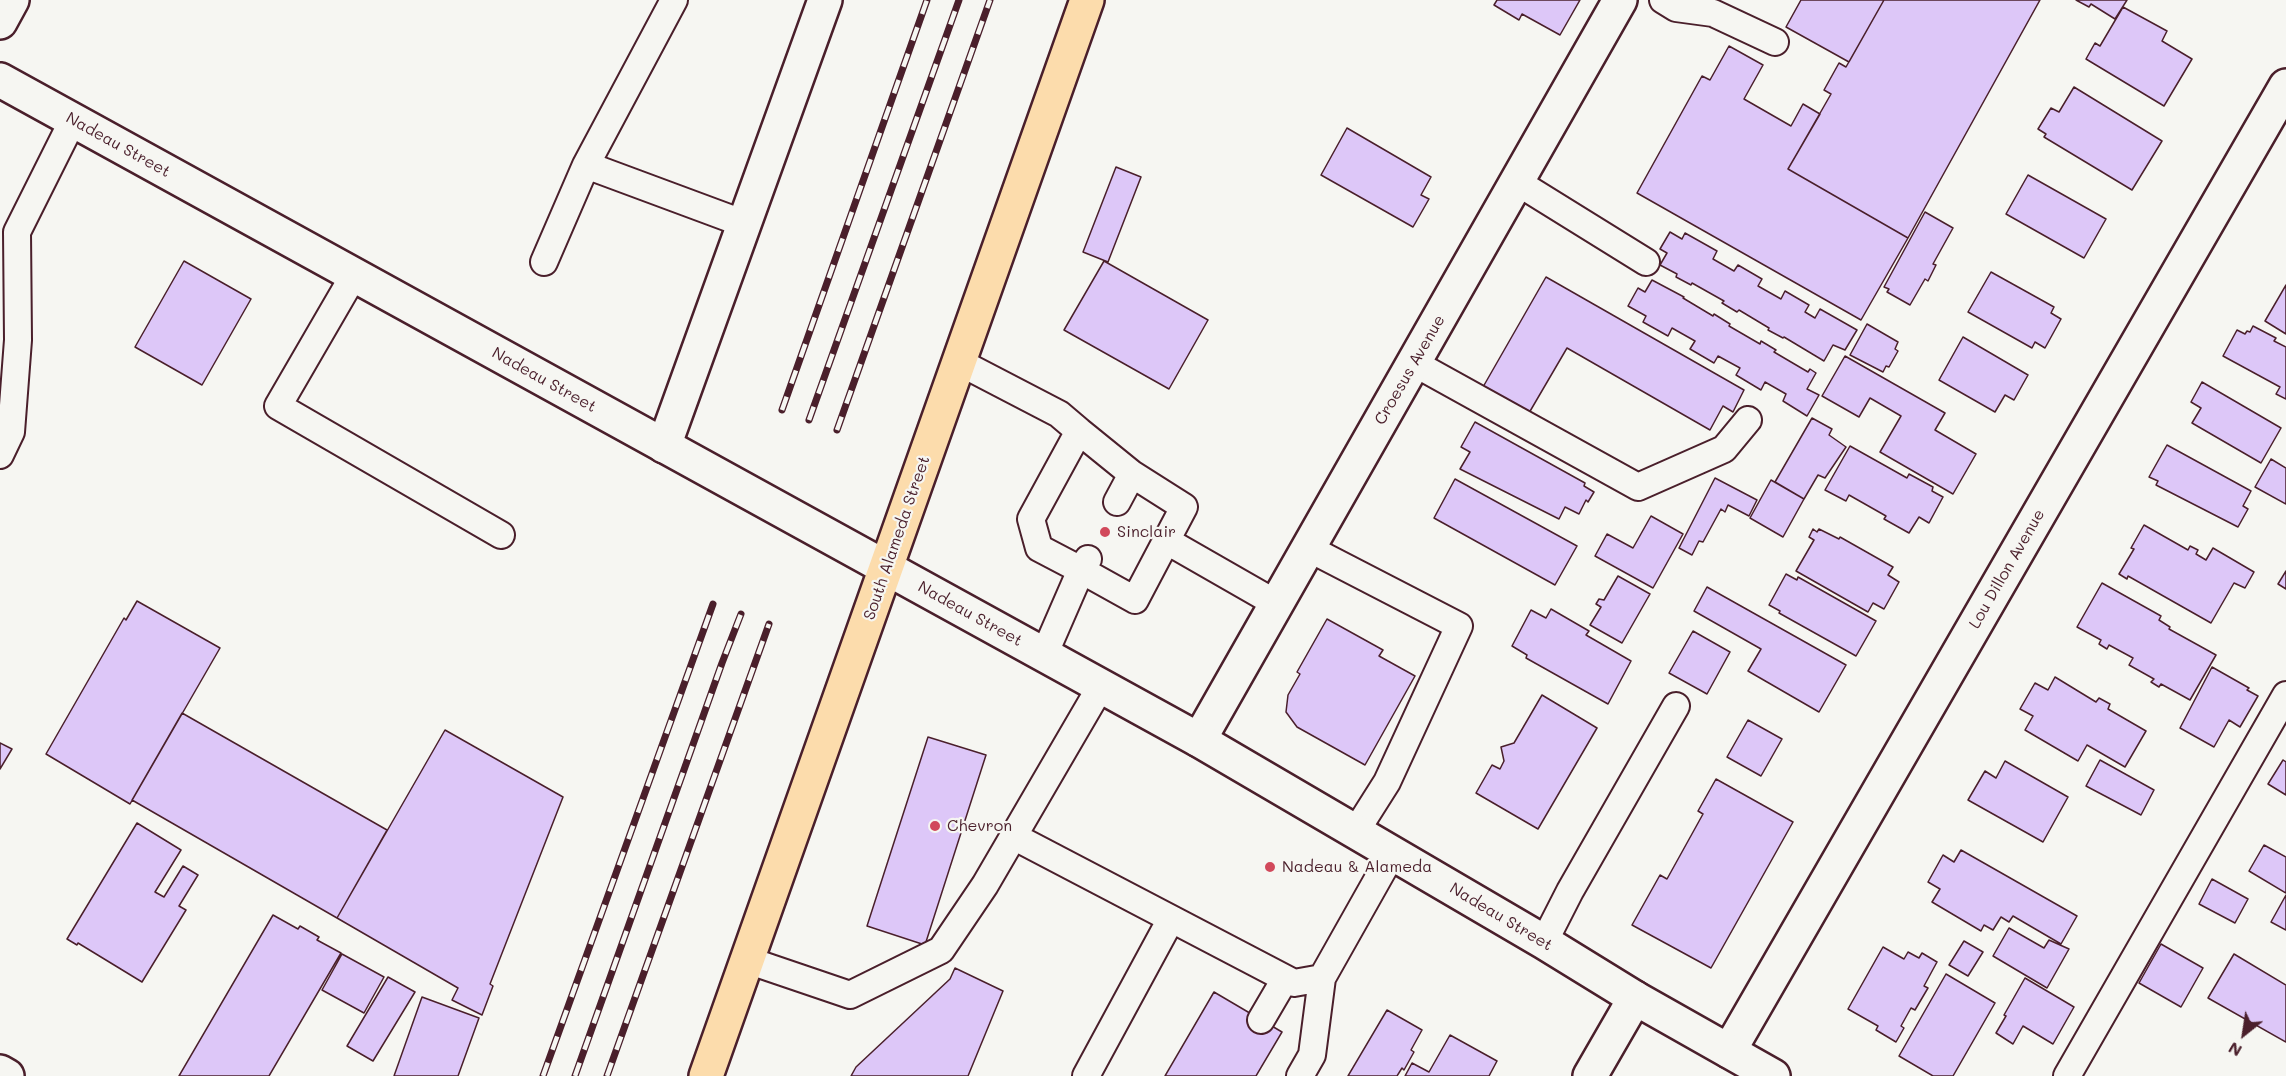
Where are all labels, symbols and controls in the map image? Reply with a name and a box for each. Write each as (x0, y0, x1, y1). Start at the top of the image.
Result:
street label: Nadeau Street (62, 108, 174, 182)
street label: Croesus Avenue (1371, 312, 1449, 428)
street label: Nadeau Street (488, 343, 600, 417)
street label: South Alameda Street (860, 453, 934, 623)
street label: Lou Dillon Avenue (1965, 506, 2049, 632)
place label: Sinclair (1117, 522, 1176, 542)
marker: Sinclair (1098, 525, 1112, 539)
street label: Nadeau Street (914, 577, 1026, 651)
place label: Chevron (947, 816, 1012, 836)
marker: Chevron (928, 819, 942, 833)
place label: Nadeau & Alameda (1282, 857, 1432, 877)
marker: Nadeau & Alameda (1263, 860, 1277, 874)
street label: Nadeau Street (1446, 879, 1556, 955)
north arrow (2214, 1004, 2274, 1064)
text: N (2224, 1038, 2245, 1062)

